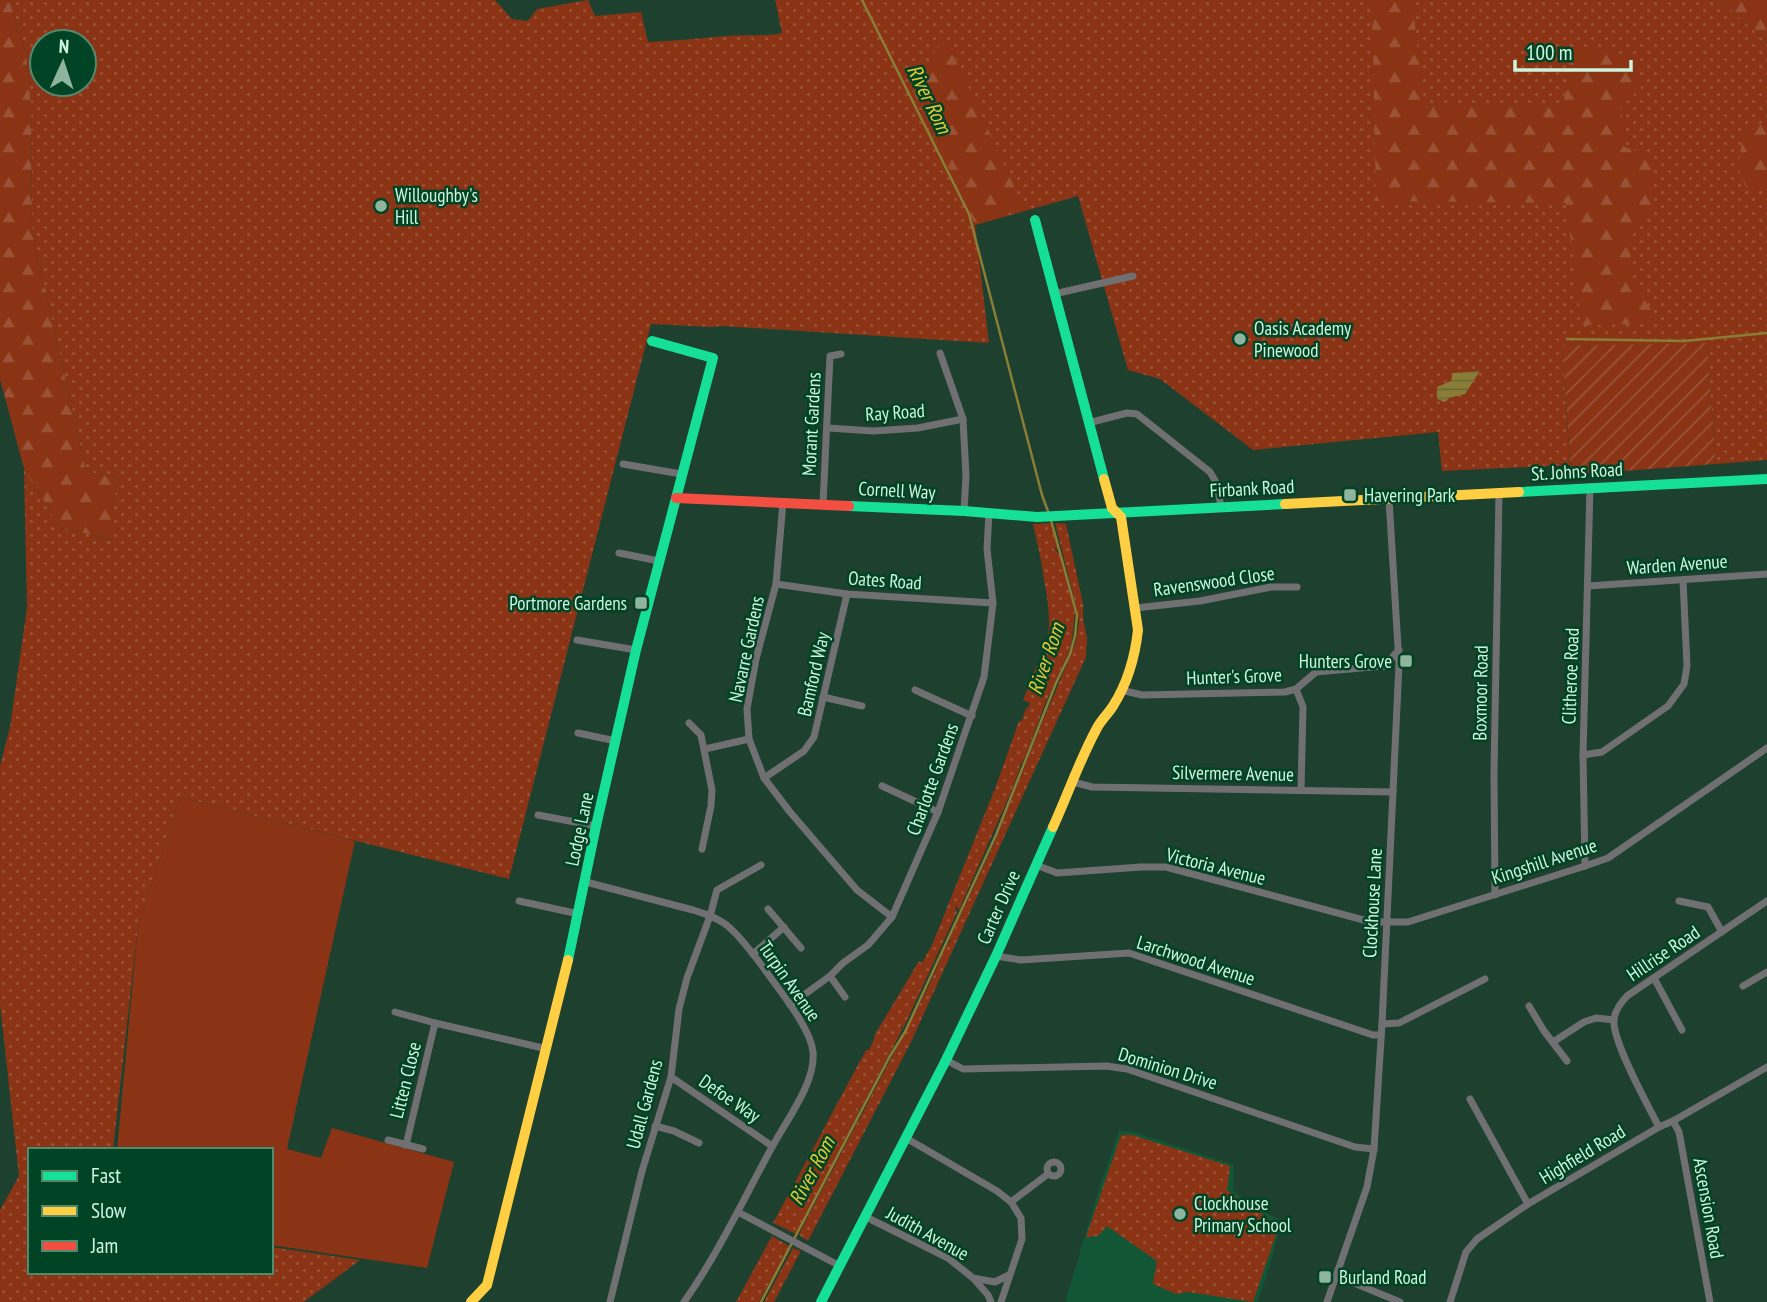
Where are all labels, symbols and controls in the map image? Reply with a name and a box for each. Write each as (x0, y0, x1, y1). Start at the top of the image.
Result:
north arrow (28, 28, 98, 98)
scale bar (1515, 28, 1630, 72)
text: N (58, 34, 70, 58)
text: 100 m (1526, 39, 1572, 66)
water label: River Rom (901, 60, 958, 139)
place label: Willoughby's Hill (395, 183, 478, 229)
marker: Willoughby's Hill (373, 198, 389, 214)
place label: Oasis Academy Pinewood (1254, 316, 1352, 362)
marker: Oasis Academy Pinewood (1232, 331, 1248, 347)
street label: Morant Gardens (796, 372, 826, 476)
street label: Ray Road (864, 398, 926, 426)
street label: St. Johns Road (1530, 457, 1624, 485)
street label: Firbank Road (1209, 474, 1295, 502)
street label: Cornell Way (858, 476, 937, 504)
place label: Havering Park (1364, 483, 1456, 507)
marker: Havering Park (1342, 487, 1358, 503)
street label: Warden Avenue (1626, 548, 1728, 579)
street label: Ravenswood Close (1152, 561, 1276, 601)
street label: Oates Road (847, 565, 923, 595)
place label: Portmore Gardens (509, 591, 627, 615)
street label: Navarre Gardens (723, 594, 769, 704)
marker: Portmore Gardens (633, 595, 649, 611)
water label: River Rom (1021, 618, 1071, 698)
street label: Clitheroe Road (1556, 627, 1584, 725)
street label: Bamford Way (792, 629, 835, 719)
street label: Boxmoor Road (1467, 645, 1493, 741)
place label: Hunters Grove (1299, 649, 1392, 673)
marker: Hunters Grove (1398, 653, 1414, 669)
street label: Hunter's Grove (1186, 662, 1282, 690)
street label: Charlotte Gardens (901, 720, 963, 838)
street label: Silvermere Avenue (1172, 760, 1294, 786)
street label: Lodge Lane (559, 790, 599, 868)
street label: Kingshill Avenue (1488, 833, 1600, 889)
street label: Victoria Avenue (1163, 842, 1268, 890)
street label: Clockhouse Lane (1357, 847, 1387, 959)
street label: Carter Drive (971, 866, 1025, 948)
street label: Hillrise Road (1622, 920, 1704, 986)
street label: Larchwood Avenue (1134, 930, 1258, 990)
street label: Turpin Avenue (754, 936, 826, 1026)
street label: Litten Close (384, 1039, 426, 1121)
street label: Dominion Drive (1116, 1042, 1221, 1094)
street label: Udall Gardens (621, 1057, 667, 1151)
street label: Defoe Way (695, 1069, 766, 1128)
street label: Highfield Road (1535, 1119, 1629, 1189)
water label: River Rom (782, 1131, 841, 1210)
legend (28, 1148, 273, 1274)
street label: Ascension Road (1688, 1156, 1730, 1260)
text: Fast (91, 1162, 121, 1189)
place label: Clockhouse Primary School (1194, 1191, 1292, 1237)
text: Slow (91, 1197, 127, 1224)
street label: Judith Avenue (882, 1200, 973, 1265)
marker: Clockhouse Primary School (1172, 1206, 1188, 1222)
text: Jam (90, 1232, 118, 1259)
place label: Burland Road (1339, 1265, 1426, 1289)
marker: Burland Road (1317, 1269, 1333, 1285)

